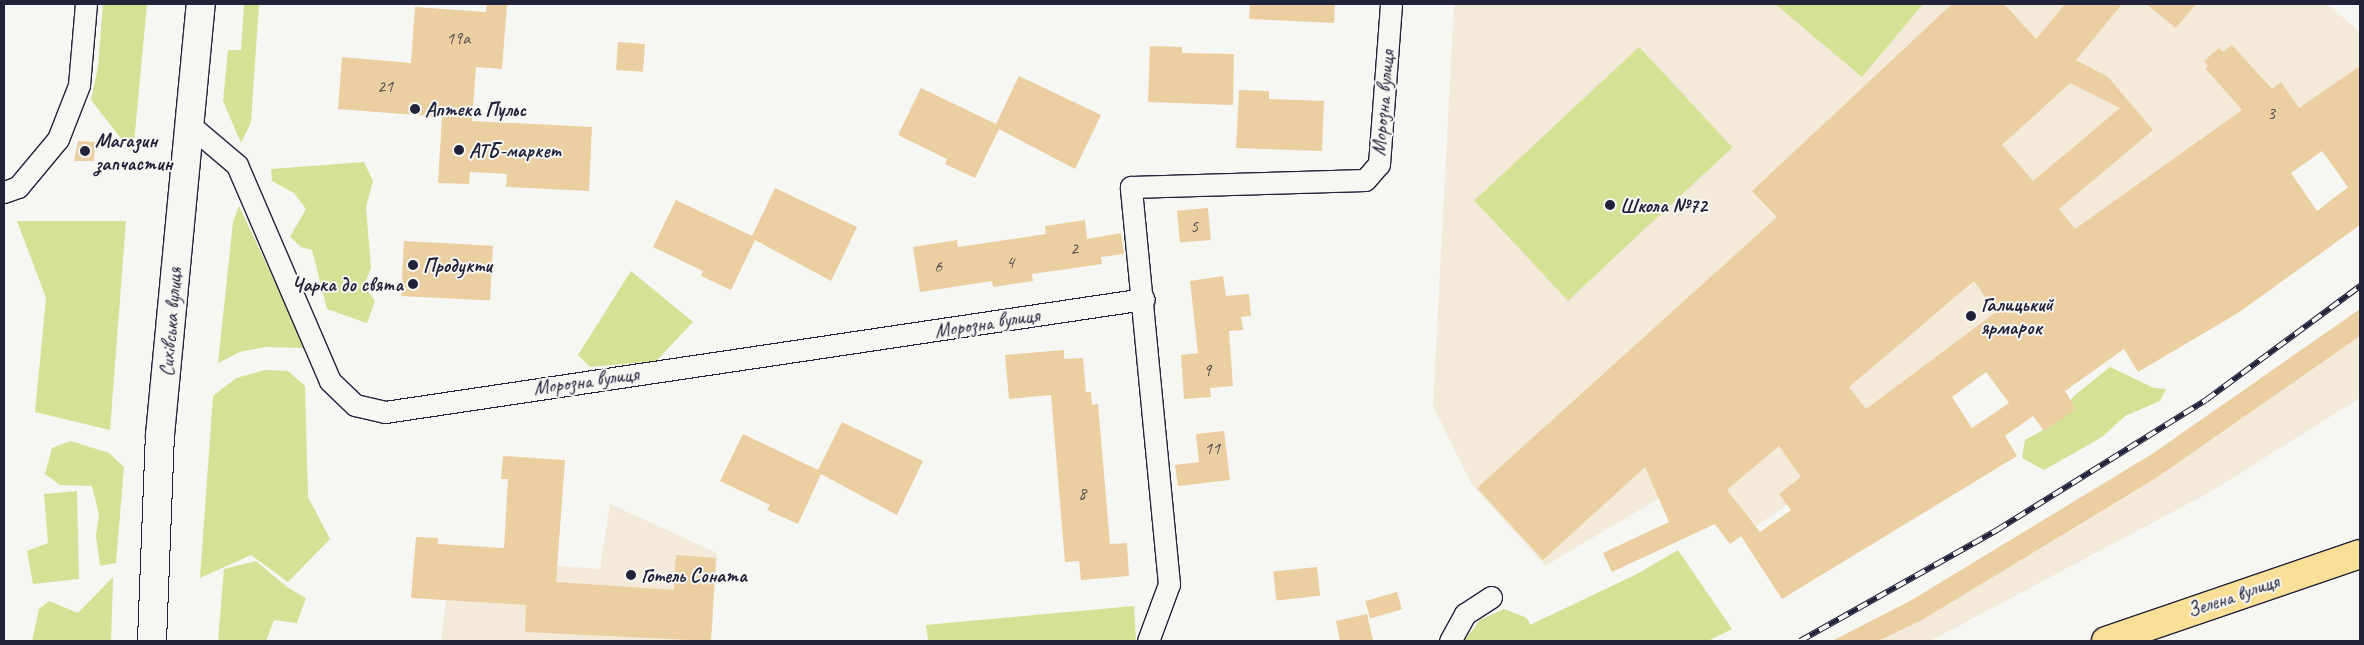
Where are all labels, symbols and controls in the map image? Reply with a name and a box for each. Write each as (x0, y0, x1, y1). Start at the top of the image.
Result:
house number: 19а (446, 27, 470, 49)
street label: Морозна вулиця (1366, 49, 1400, 157)
house number: 21 (377, 75, 393, 97)
place label: Аптека Пульс (425, 97, 526, 121)
house number: 3 (2267, 102, 2275, 124)
marker: Аптека Пульс (409, 103, 421, 115)
place label: Магазин запчастин (95, 128, 173, 175)
place label: АТБ-маркет (469, 138, 560, 162)
marker: АТБ-маркет (453, 144, 465, 156)
marker: Магазин запчастин (79, 145, 91, 157)
place label: Школа №72 (1620, 193, 1707, 217)
marker: Школа №72 (1604, 199, 1616, 211)
house number: 5 (1190, 215, 1198, 237)
house number: 2 (1070, 237, 1078, 259)
house number: 4 (1006, 251, 1014, 273)
place label: Продукти (423, 253, 492, 277)
house number: 6 (934, 255, 942, 277)
marker: Продукти (407, 259, 419, 271)
street label: Сихівська вулиця (154, 266, 188, 378)
place label: Чарка до свята (292, 272, 403, 296)
marker: Чарка до свята (407, 278, 419, 290)
place label: Галицький ярмарок (1981, 292, 2053, 339)
street label: Морозна вулиця (933, 303, 1041, 343)
marker: Галицький ярмарок (1965, 310, 1977, 322)
house number: 9 (1203, 359, 1211, 381)
street label: Морозна вулиця (532, 362, 640, 400)
house number: 11 (1204, 437, 1220, 459)
house number: 8 (1078, 482, 1086, 504)
place label: Готель Соната (641, 563, 746, 587)
marker: Готель Соната (625, 569, 637, 581)
street label: Зелена вулиця (2185, 569, 2281, 623)

